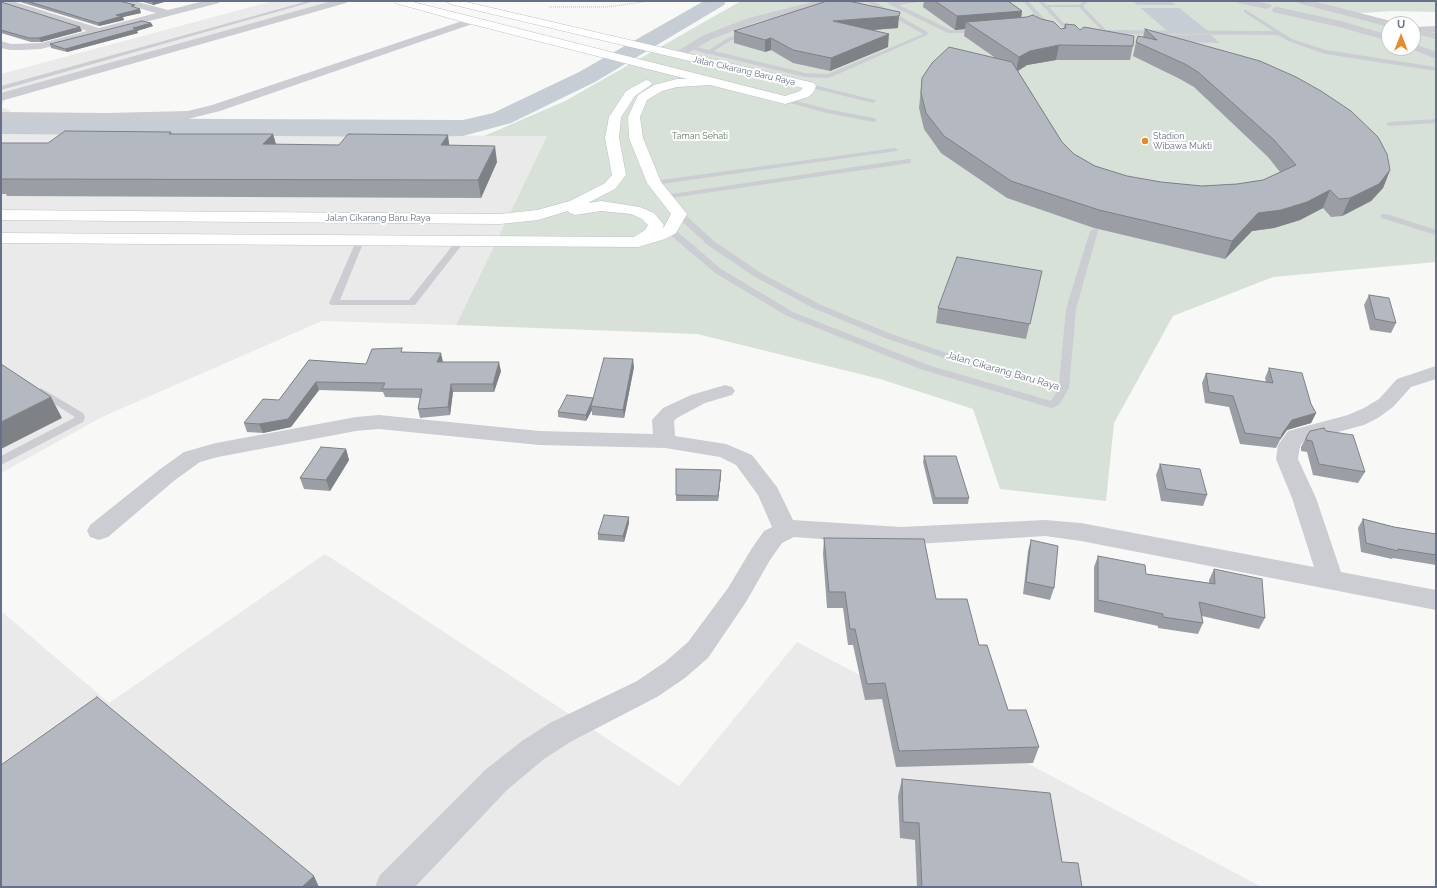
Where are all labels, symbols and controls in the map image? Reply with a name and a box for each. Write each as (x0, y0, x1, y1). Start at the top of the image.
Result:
north arrow (1381, 16, 1421, 56)
text: U (1397, 18, 1405, 31)
street label: Jalan Cikarang Baru Raya (692, 54, 796, 88)
park label: Taman Sehati (672, 131, 728, 141)
place label: Stadion Wibawa Mukti (1153, 131, 1212, 152)
marker: Stadion Wibawa Mukti (1140, 136, 1150, 146)
street label: Jalan Cikarang Baru Raya (326, 213, 430, 223)
street label: Jalan Cikarang Baru Raya (945, 349, 1061, 393)

